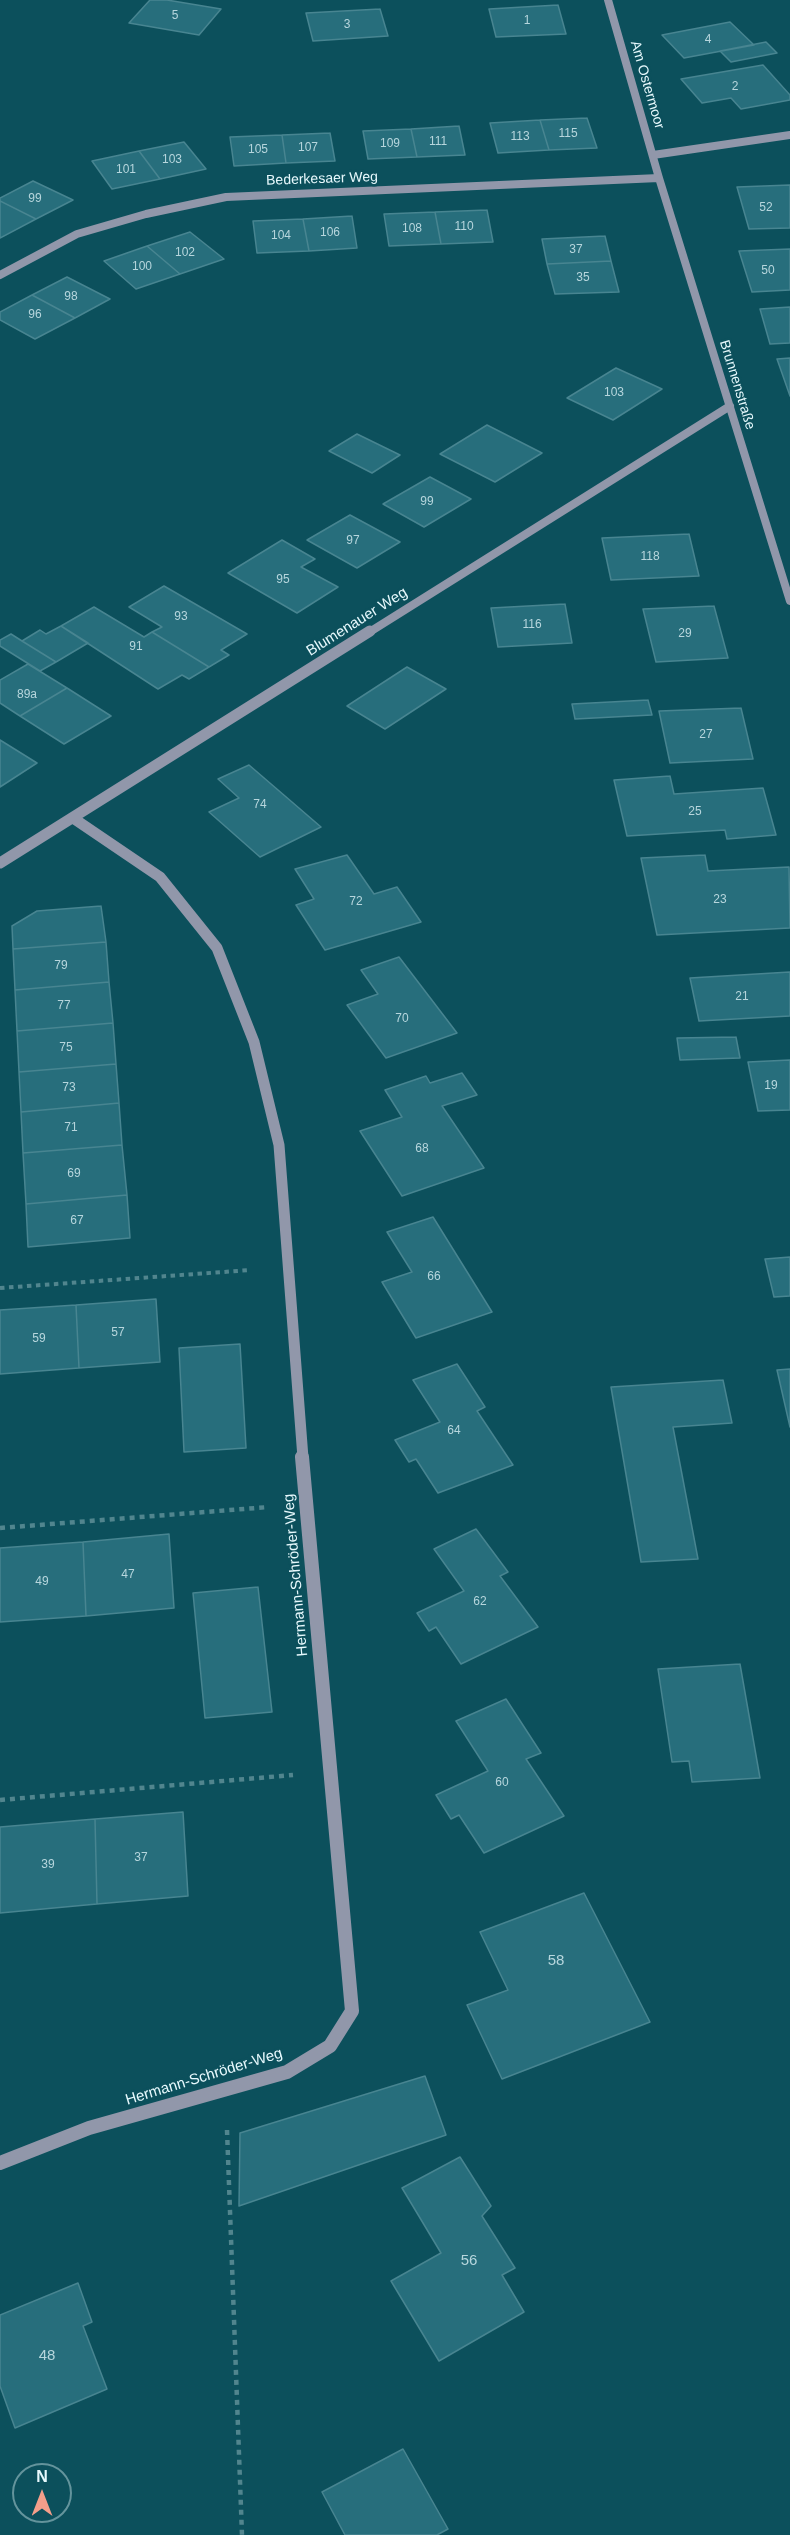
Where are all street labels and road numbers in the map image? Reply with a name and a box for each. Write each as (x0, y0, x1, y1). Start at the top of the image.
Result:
street label: Am Ostermoor (626, 39, 668, 131)
street label: Bederkesaer Weg (266, 169, 378, 189)
street label: Brunnenstraße (715, 338, 759, 432)
street label: Blumenauer Weg (303, 584, 411, 660)
street label: Hermann-Schröder-Weg (280, 1493, 312, 1657)
street label: Hermann-Schröder-Weg (123, 2045, 285, 2109)

